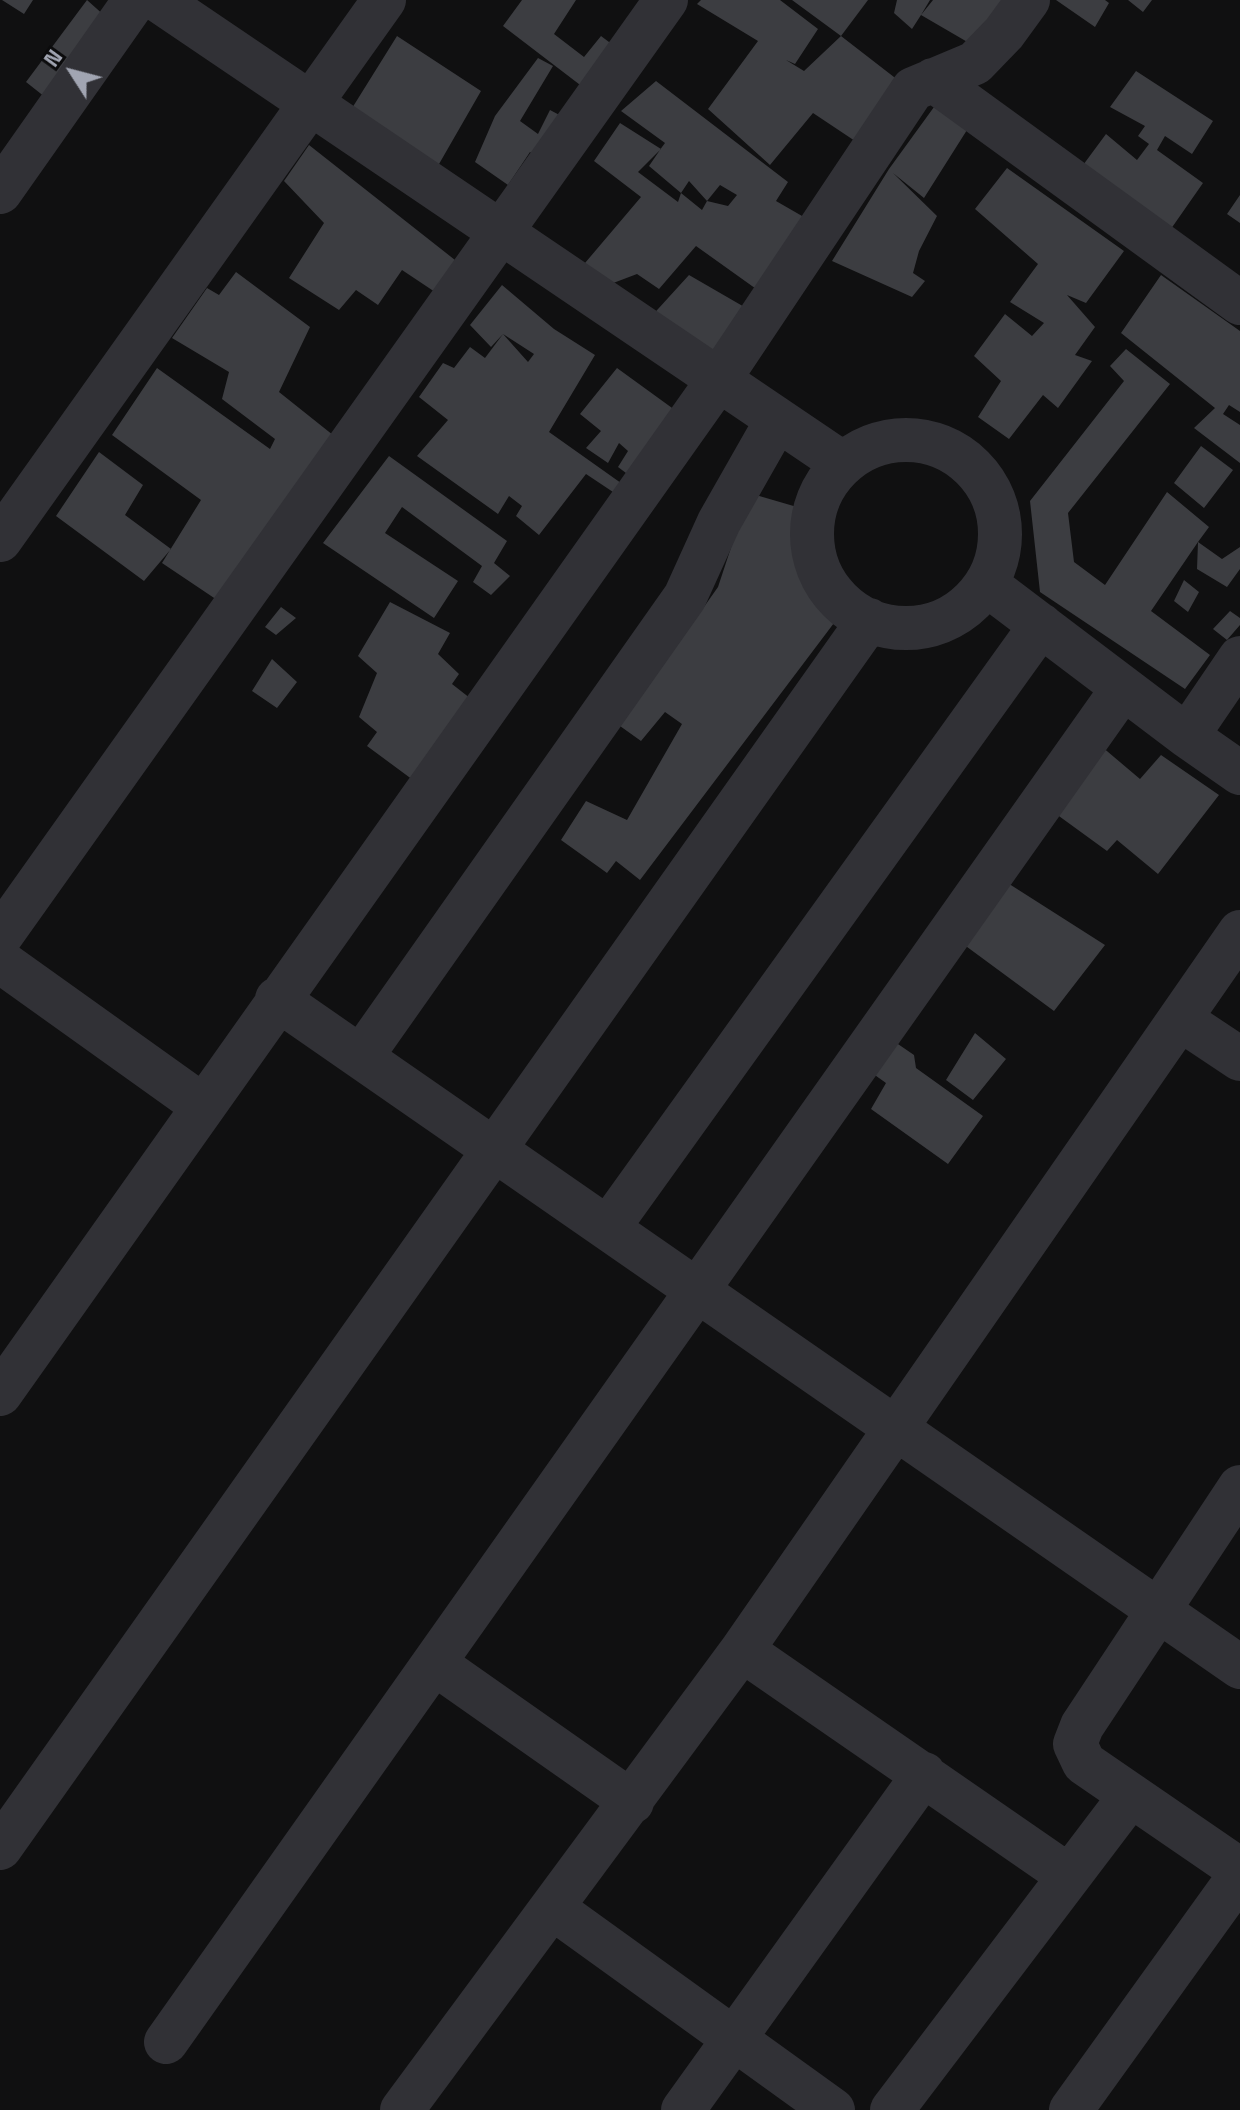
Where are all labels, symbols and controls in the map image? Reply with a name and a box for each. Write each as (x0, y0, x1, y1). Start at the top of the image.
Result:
north arrow (32, 32, 112, 112)
text: N (37, 44, 68, 72)

